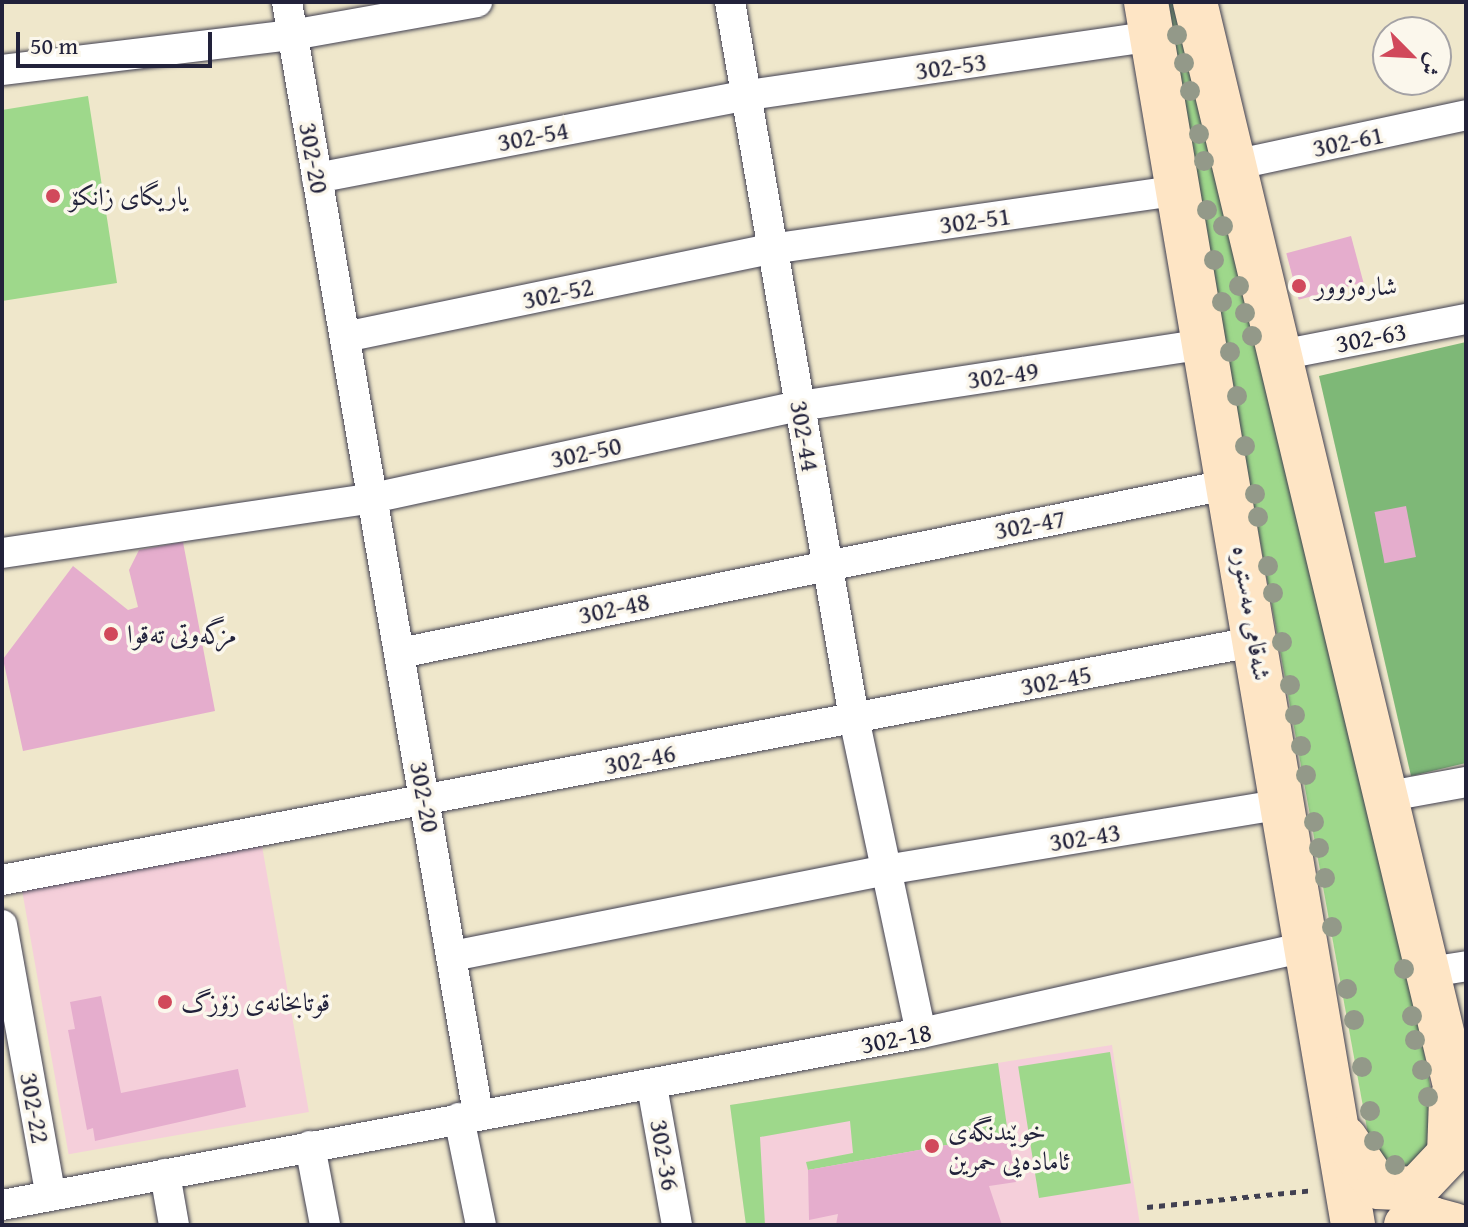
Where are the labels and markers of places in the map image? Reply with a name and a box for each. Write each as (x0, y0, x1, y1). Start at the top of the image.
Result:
place label: یاریگای زانکۆ (69, 180, 188, 212)
marker: یاریگای زانکۆ (44, 187, 62, 205)
place label: شارەزوور (1315, 270, 1397, 302)
marker: شارەزوور (1290, 277, 1308, 295)
place label: مزگه‌وتی ته‌قوا (127, 618, 237, 650)
marker: مزگه‌وتی ته‌قوا (102, 625, 120, 643)
place label: قوتابخانه‌ی زۆزگ (181, 986, 330, 1018)
marker: قوتابخانه‌ی زۆزگ (156, 993, 174, 1011)
place label: خوێندنگەی ئامادەیی حمرین (948, 1115, 1070, 1176)
marker: خوێندنگەی ئامادەیی حمرین (923, 1137, 941, 1155)

